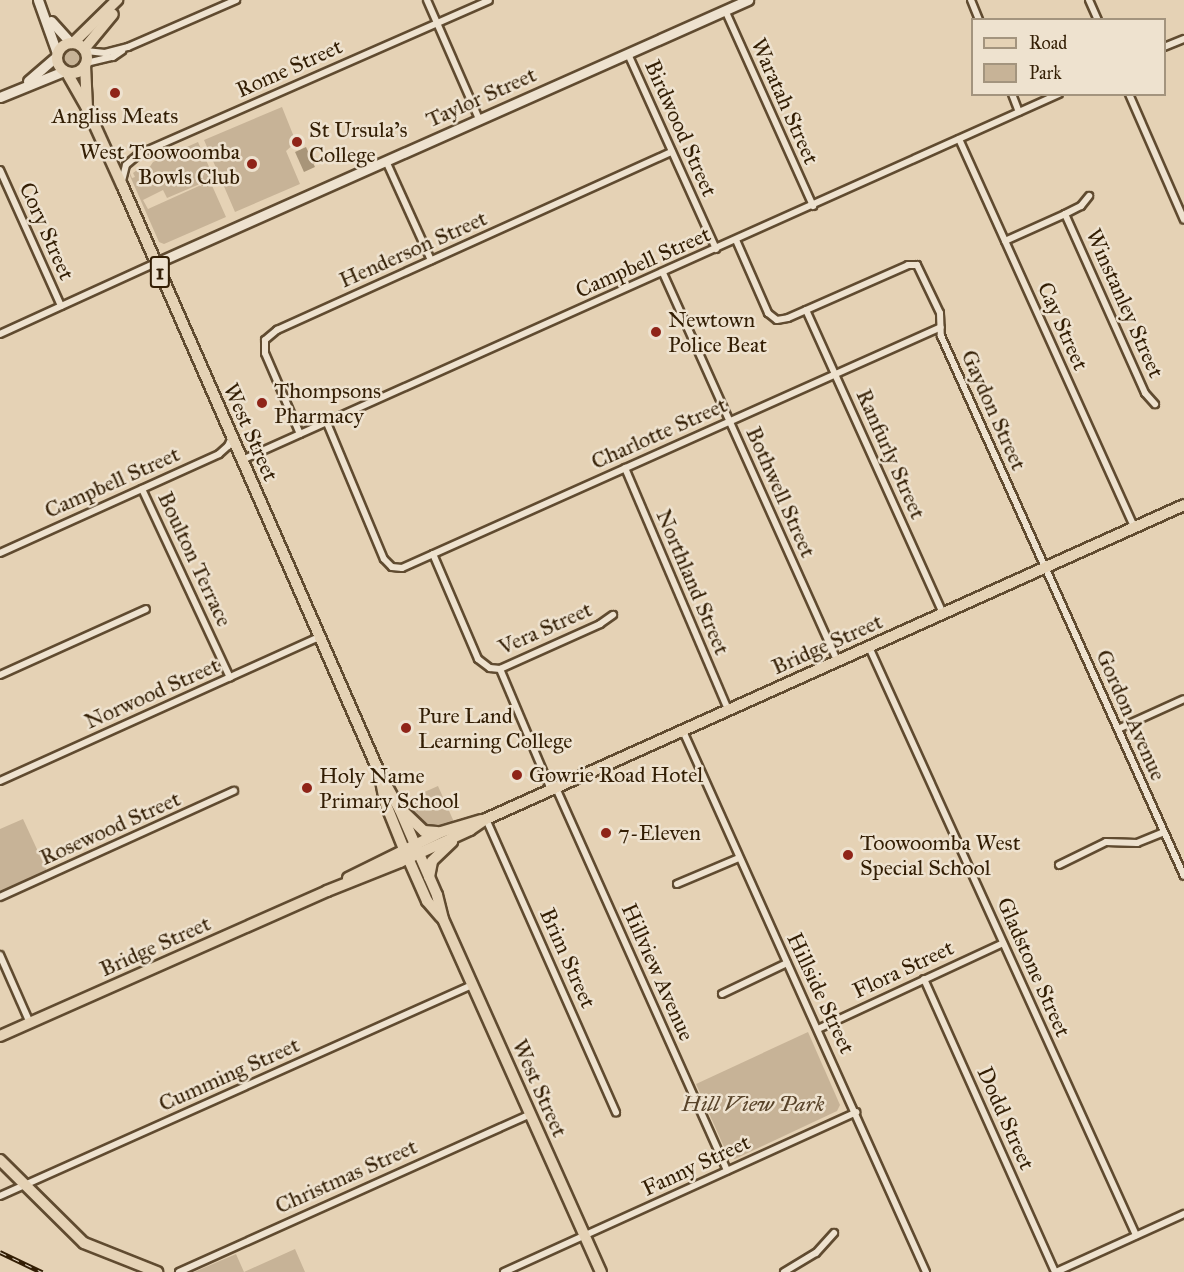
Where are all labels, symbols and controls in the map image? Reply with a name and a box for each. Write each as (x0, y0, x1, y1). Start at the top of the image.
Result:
legend (971, 18, 1166, 96)
text: Road (1029, 32, 1067, 54)
street label: Rome Street (232, 33, 346, 103)
street label: Waratah Street (745, 34, 825, 168)
street label: Birdwood Street (639, 56, 723, 200)
street label: Taylor Street (422, 61, 540, 133)
text: Park (1029, 62, 1062, 84)
marker: Angliss Meats (108, 86, 122, 100)
place label: Angliss Meats (52, 103, 178, 129)
place label: St Ursula's College (309, 116, 408, 168)
marker: St Ursula's College (290, 135, 304, 149)
place label: West Toowoomba Bowls Club (80, 138, 240, 190)
marker: West Toowoomba Bowls Club (245, 157, 259, 171)
street label: Cory Street (14, 178, 80, 284)
street label: Henderson Street (335, 205, 491, 293)
street label: Campbell Street (571, 220, 715, 304)
street label: Winstanley Street (1080, 224, 1170, 382)
road number: 1 (150, 254, 170, 290)
street label: Cay Street (1032, 278, 1094, 374)
place label: Newtown Police Beat (668, 306, 767, 358)
marker: Newtown Police Beat (649, 325, 663, 339)
street label: Gaydon Street (956, 346, 1032, 474)
place label: Thompsons Pharmacy (274, 377, 381, 428)
street label: West Street (218, 379, 284, 485)
street label: Ranfurly Street (851, 385, 931, 523)
street label: Charlotte Street (587, 391, 731, 475)
marker: Thompsons Pharmacy (255, 396, 269, 410)
street label: Bothwell Street (740, 423, 822, 561)
street label: Campbell Street (40, 440, 184, 524)
street label: Boulton Terrace (152, 487, 238, 631)
street label: Northland Street (651, 505, 735, 659)
street label: Vera Street (494, 596, 596, 660)
street label: Bridge Street (767, 608, 887, 680)
street label: Gordon Avenue (1090, 645, 1172, 785)
street label: Norwood Street (80, 651, 224, 735)
place label: Pure Land Learning College (418, 702, 572, 754)
marker: Pure Land Learning College (399, 721, 413, 735)
place label: Holy Name Primary School (319, 762, 459, 813)
place label: Gowrie Road Hotel (529, 762, 703, 788)
marker: Gowrie Road Hotel (510, 768, 524, 782)
marker: Holy Name Primary School (300, 781, 314, 795)
street label: Rosewood Street (36, 785, 184, 871)
place label: 7-Eleven (618, 820, 701, 846)
marker: 7-Eleven (599, 826, 613, 840)
place label: Toowoomba West Special School (860, 829, 1020, 880)
marker: Toowoomba West Special School (841, 848, 855, 862)
street label: Gladstone Street (991, 893, 1077, 1041)
street label: Hillview Avenue (616, 899, 700, 1045)
street label: Brim Street (534, 904, 602, 1012)
street label: Bridge Street (95, 910, 215, 982)
street label: Hillside Street (781, 928, 861, 1058)
street label: Flora Street (848, 934, 958, 1004)
street label: Cumming Street (155, 1031, 303, 1117)
street label: West Street (507, 1035, 573, 1141)
street label: Dodd Street (972, 1062, 1040, 1174)
park label: Hill View Park (682, 1091, 824, 1117)
street label: Fanny Street (638, 1128, 754, 1202)
street label: Christmas Street (271, 1133, 421, 1219)

